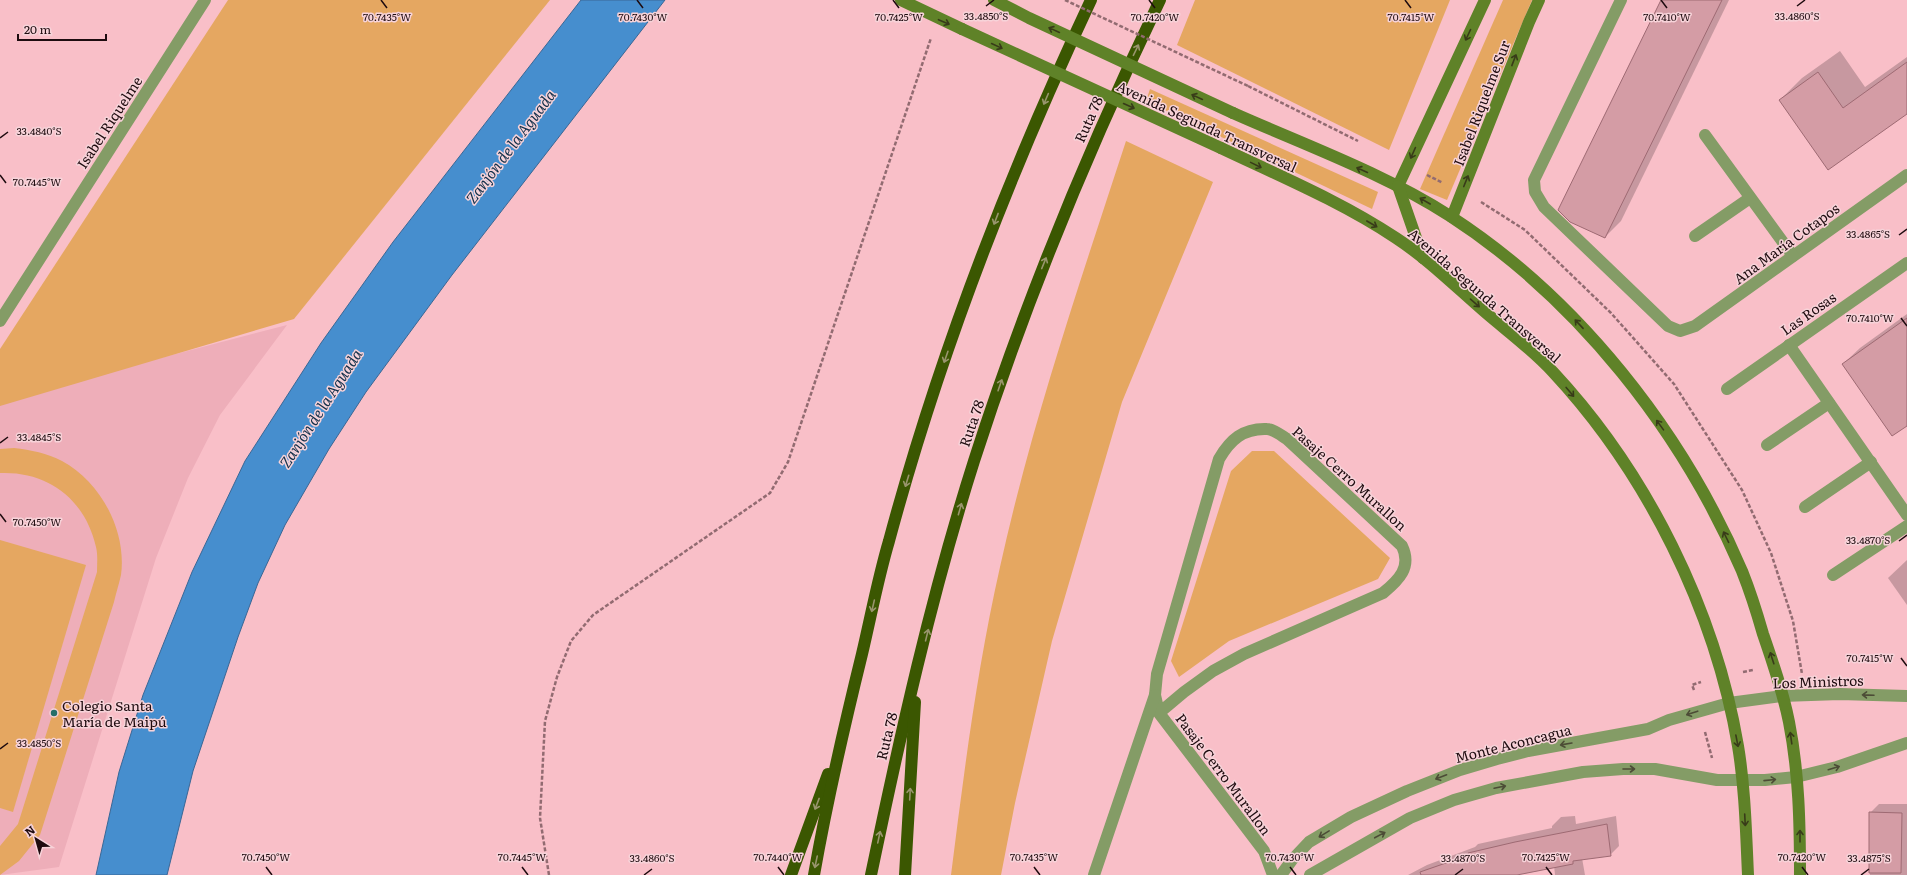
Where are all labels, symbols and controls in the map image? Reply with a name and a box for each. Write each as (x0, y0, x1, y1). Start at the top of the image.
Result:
text: 33.4850°S (964, 8, 1008, 23)
text: 33.4860°S (1775, 8, 1819, 23)
text: 70.7435°W (363, 9, 411, 24)
text: 70.7430°W (619, 9, 668, 24)
text: 70.7425°W (875, 9, 923, 24)
text: 70.7420°W (1131, 9, 1179, 24)
text: 70.7415°W (1388, 9, 1434, 24)
text: 70.7410°W (1643, 9, 1691, 24)
scale bar (18, 16, 106, 42)
one-way arrow (937, 18, 949, 26)
text: 20 m (24, 20, 51, 38)
one-way arrow (1048, 26, 1060, 33)
one-way arrow (1464, 29, 1471, 41)
street label: Isabel Riquelme Sur (1448, 37, 1514, 169)
one-way arrow (991, 43, 1003, 50)
one-way arrow (1133, 44, 1140, 56)
one-way arrow (1510, 55, 1518, 67)
street label: Isabel Riquelme (72, 72, 146, 172)
street label: Avenida Segunda Transversal (1114, 75, 1301, 177)
water label: Zanjón de la Aguada (459, 84, 561, 208)
street label: Ruta 78 (1069, 92, 1107, 145)
one-way arrow (1192, 92, 1204, 100)
one-way arrow (1042, 93, 1049, 105)
one-way arrow (1122, 103, 1134, 110)
text: 33.4840°S (16, 123, 62, 138)
one-way arrow (1409, 147, 1416, 159)
one-way arrow (1250, 162, 1262, 169)
one-way arrow (1356, 166, 1368, 173)
text: 70.7445°W (13, 174, 61, 189)
one-way arrow (1463, 176, 1471, 188)
one-way arrow (1419, 197, 1431, 205)
street label: Ana María Cotapos (1729, 198, 1843, 288)
one-way arrow (992, 213, 1000, 225)
one-way arrow (1366, 221, 1378, 229)
street label: Avenida Segunda Transversal (1404, 223, 1566, 367)
text: 33.4865°S (1846, 226, 1890, 241)
one-way arrow (1041, 257, 1048, 269)
street label: Las Rosas (1776, 287, 1840, 339)
one-way arrow (1469, 299, 1480, 308)
text: 70.7410°W (1846, 310, 1894, 325)
one-way arrow (1574, 318, 1583, 329)
water label: Zanjón de la Aguada (273, 344, 367, 472)
one-way arrow (942, 350, 949, 363)
one-way arrow (997, 379, 1004, 392)
one-way arrow (1565, 386, 1574, 397)
street label: Ruta 78 (954, 396, 988, 449)
one-way arrow (1656, 420, 1664, 431)
street label: Pasaje Cerro Murallon (1288, 421, 1412, 535)
text: 33.4845°S (17, 429, 61, 444)
one-way arrow (903, 474, 910, 487)
one-way arrow (957, 503, 964, 516)
text: 70.7450°W (13, 514, 61, 529)
one-way arrow (1721, 531, 1729, 543)
text: 33.4870°S (1846, 532, 1890, 547)
one-way arrow (869, 599, 876, 612)
one-way arrow (923, 628, 931, 641)
text: 70.7415°W (1847, 650, 1893, 665)
one-way arrow (1767, 653, 1775, 665)
street label: Los Ministros (1772, 669, 1864, 693)
one-way arrow (1862, 691, 1875, 699)
place label: Colegio Santa María de Maipú (62, 695, 167, 731)
marker: Colegio Santa María de Maipú (49, 708, 59, 718)
street label: Pasaje Cerro Murallon (1172, 709, 1276, 839)
street label: Ruta 78 (870, 710, 902, 762)
one-way arrow (1685, 710, 1698, 717)
street label: Monte Aconcagua (1453, 719, 1574, 767)
one-way arrow (1787, 732, 1795, 745)
one-way arrow (1733, 734, 1741, 747)
text: 33.4850°S (17, 735, 61, 750)
one-way arrow (1560, 740, 1573, 748)
one-way arrow (1828, 764, 1841, 771)
one-way arrow (1622, 765, 1635, 773)
one-way arrow (1435, 774, 1447, 782)
one-way arrow (1763, 776, 1776, 783)
one-way arrow (1494, 783, 1507, 791)
one-way arrow (906, 788, 914, 801)
one-way arrow (812, 798, 820, 810)
one-way arrow (1741, 813, 1749, 826)
north arrow (16, 819, 56, 859)
text: N (21, 821, 38, 839)
one-way arrow (1318, 830, 1330, 838)
one-way arrow (1374, 830, 1386, 838)
one-way arrow (1796, 830, 1804, 843)
one-way arrow (875, 831, 883, 844)
text: 70.7450°W (242, 849, 290, 864)
text: 70.7445°W (498, 849, 546, 864)
text: 70.7440°W (754, 849, 803, 864)
text: 70.7435°W (1010, 849, 1058, 864)
text: 70.7430°W (1266, 849, 1315, 864)
text: 70.7425°W (1522, 849, 1570, 864)
text: 70.7420°W (1778, 849, 1826, 864)
text: 33.4860°S (630, 850, 674, 865)
text: 33.4870°S (1441, 850, 1485, 865)
text: 33.4875°S (1847, 850, 1891, 865)
one-way arrow (812, 855, 820, 868)

